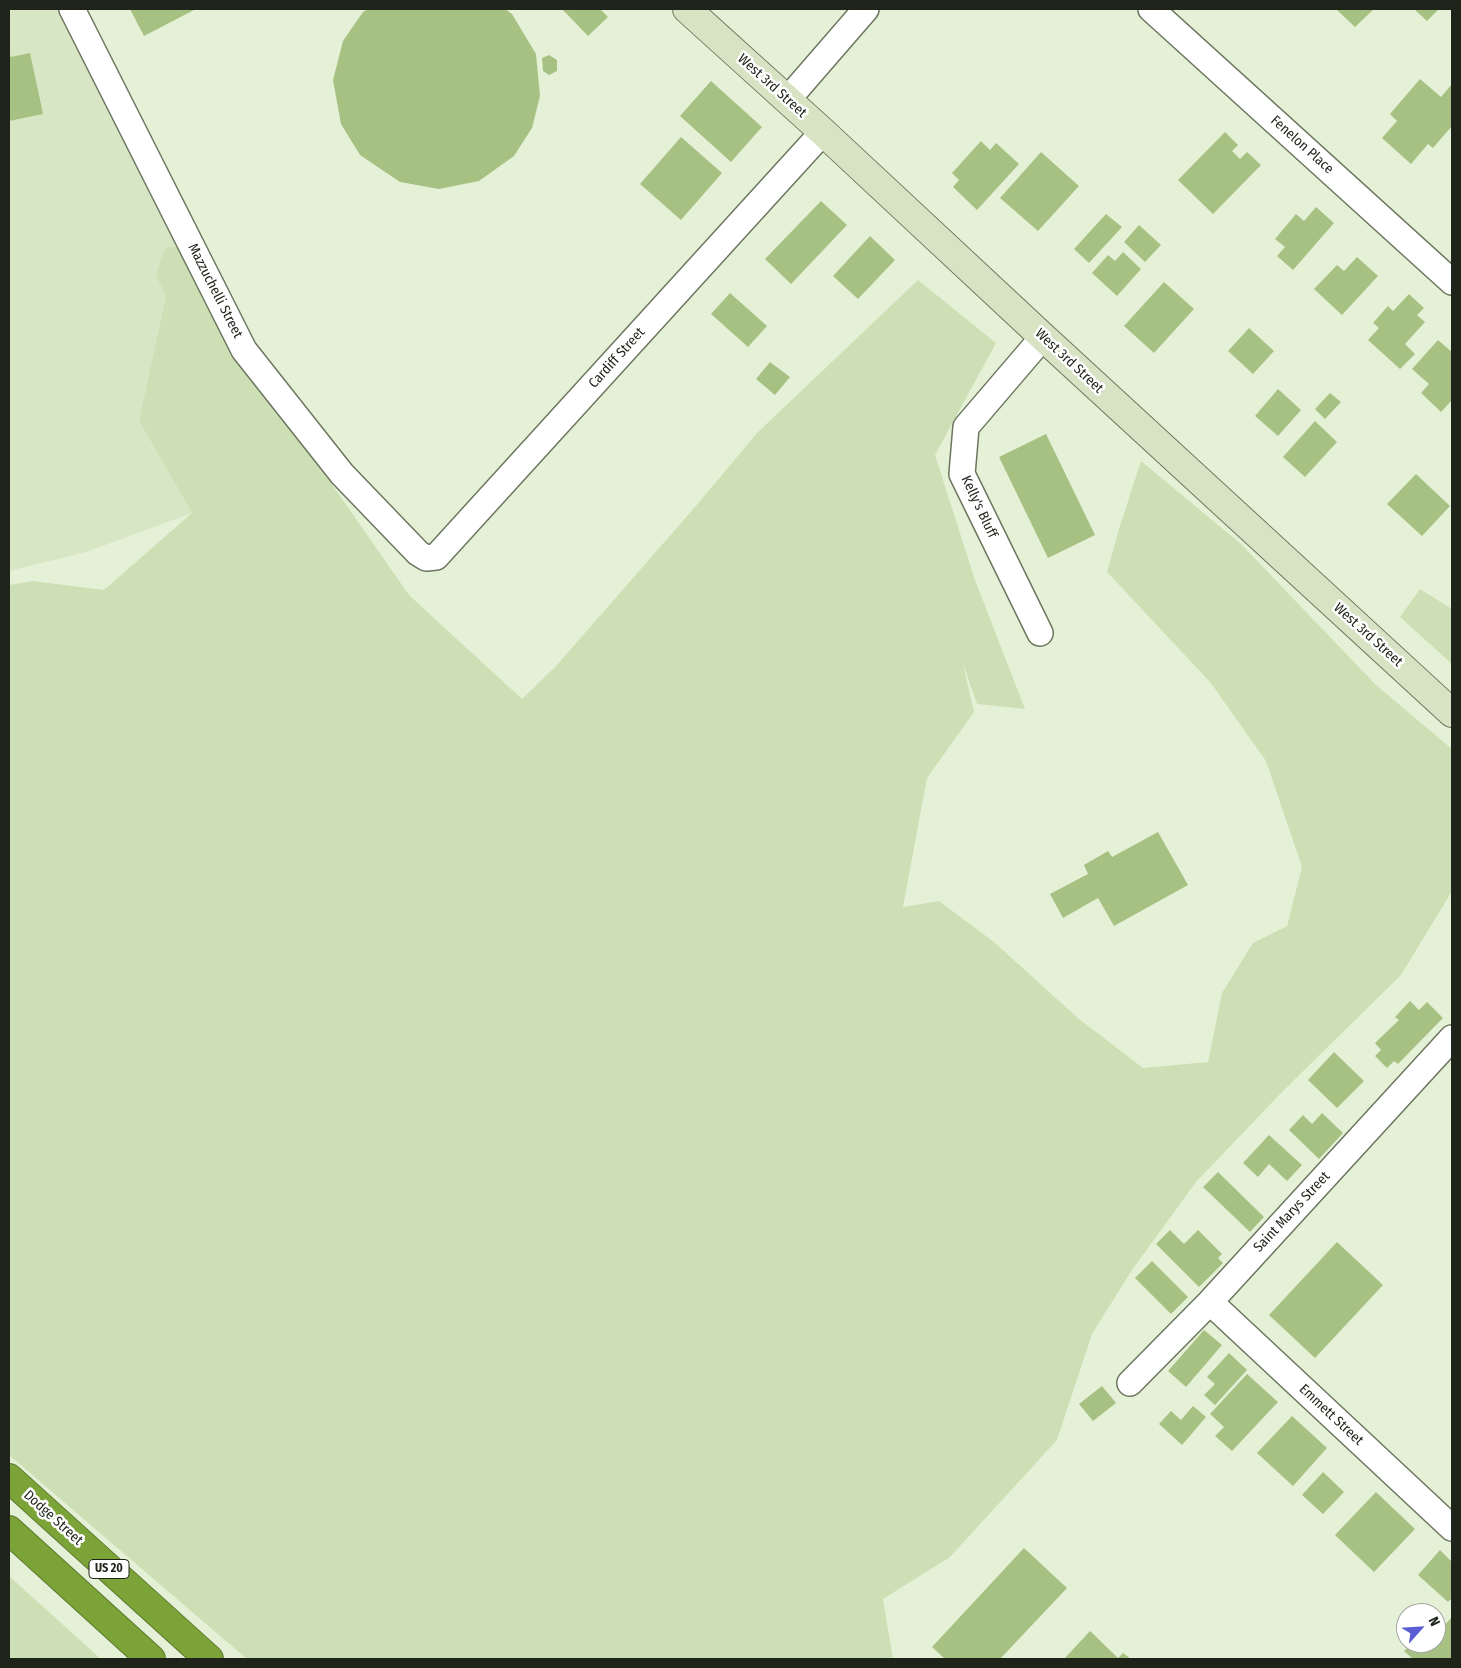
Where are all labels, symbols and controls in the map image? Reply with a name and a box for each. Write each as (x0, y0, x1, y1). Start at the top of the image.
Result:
street label: West 3rd Street (734, 51, 810, 121)
street label: Fenelon Place (1267, 112, 1337, 178)
street label: Mazzuchelli Street (184, 241, 246, 341)
street label: Cardiff Street (585, 324, 649, 392)
street label: West 3rd Street (1031, 325, 1107, 397)
street label: Kelly's Bluff (957, 473, 1001, 541)
street label: West 3rd Street (1330, 600, 1406, 670)
street label: Saint Marys Street (1250, 1168, 1334, 1256)
street label: Emmett Street (1295, 1381, 1367, 1449)
street label: Dodge Street (20, 1487, 86, 1549)
road number: US 20 (89, 1560, 129, 1578)
north arrow (1396, 1603, 1446, 1653)
text: N (1425, 1614, 1444, 1629)

